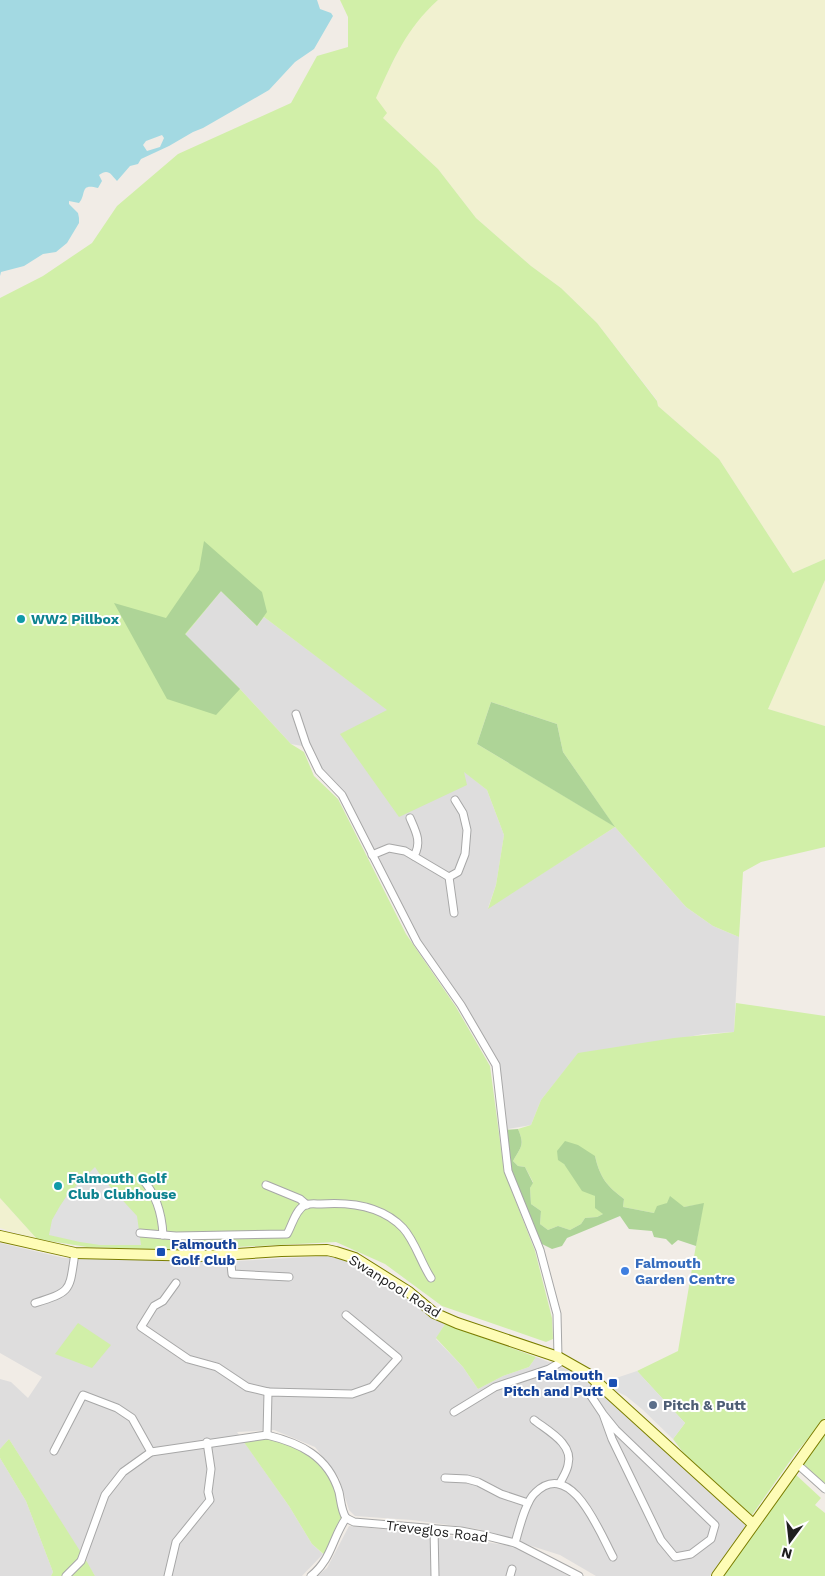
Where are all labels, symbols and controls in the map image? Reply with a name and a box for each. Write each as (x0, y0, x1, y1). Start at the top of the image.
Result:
place label: WW2 Pillbox (31, 611, 120, 627)
marker: WW2 Pillbox (15, 613, 27, 625)
place label: Falmouth Golf Club Clubhouse (68, 1170, 176, 1202)
marker: Falmouth Golf Club Clubhouse (52, 1180, 64, 1192)
place label: Falmouth Golf Club (171, 1236, 237, 1268)
marker: Falmouth Golf Club (155, 1246, 167, 1258)
street label: Swanpool Road (346, 1251, 444, 1321)
place label: Falmouth Garden Centre (635, 1255, 735, 1287)
marker: Falmouth Garden Centre (619, 1265, 631, 1277)
place label: Falmouth Pitch and Putt (504, 1367, 603, 1399)
marker: Falmouth Pitch and Putt (607, 1377, 619, 1389)
place label: Pitch & Putt (663, 1397, 746, 1413)
marker: Pitch & Putt (647, 1399, 659, 1411)
north arrow (765, 1516, 815, 1566)
street label: Treveglos Road (385, 1517, 489, 1545)
text: N (780, 1544, 794, 1563)

